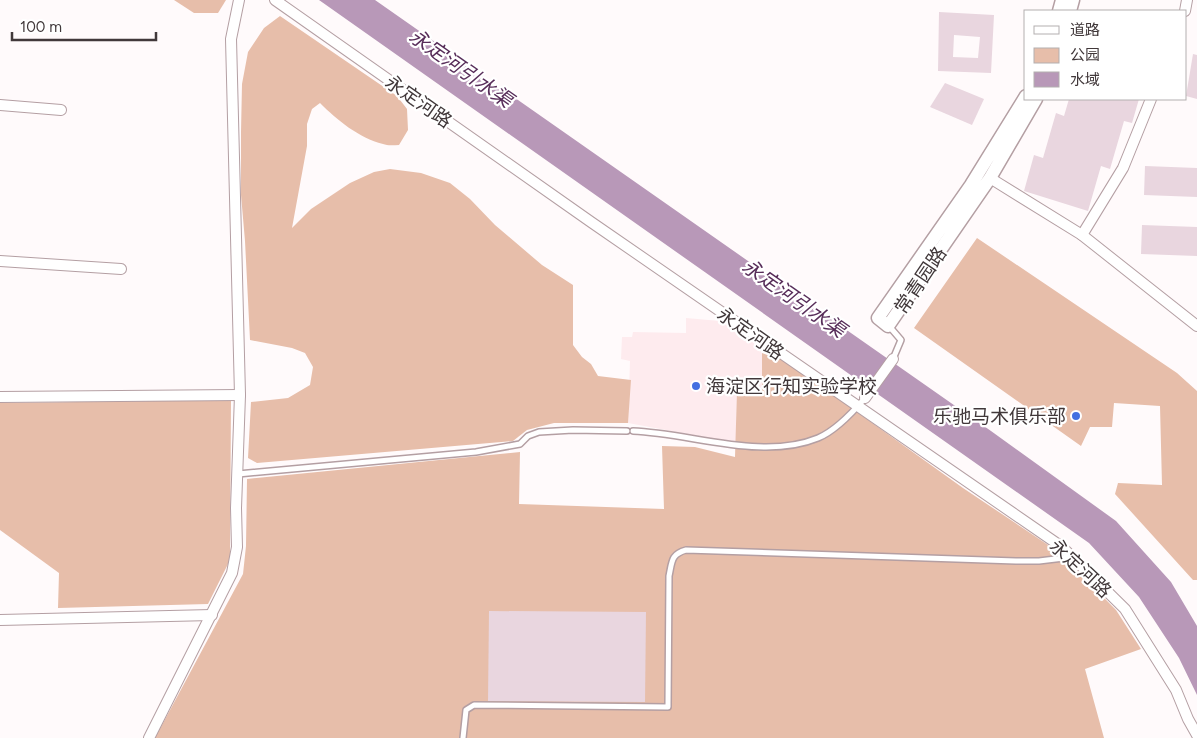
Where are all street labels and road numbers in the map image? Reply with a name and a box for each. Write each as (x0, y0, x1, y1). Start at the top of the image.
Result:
street label: 永定河路 (381, 70, 456, 133)
street label: 常青园路 (890, 242, 951, 318)
street label: 永定河路 (713, 302, 788, 365)
street label: 永定河路 (1045, 534, 1116, 603)

